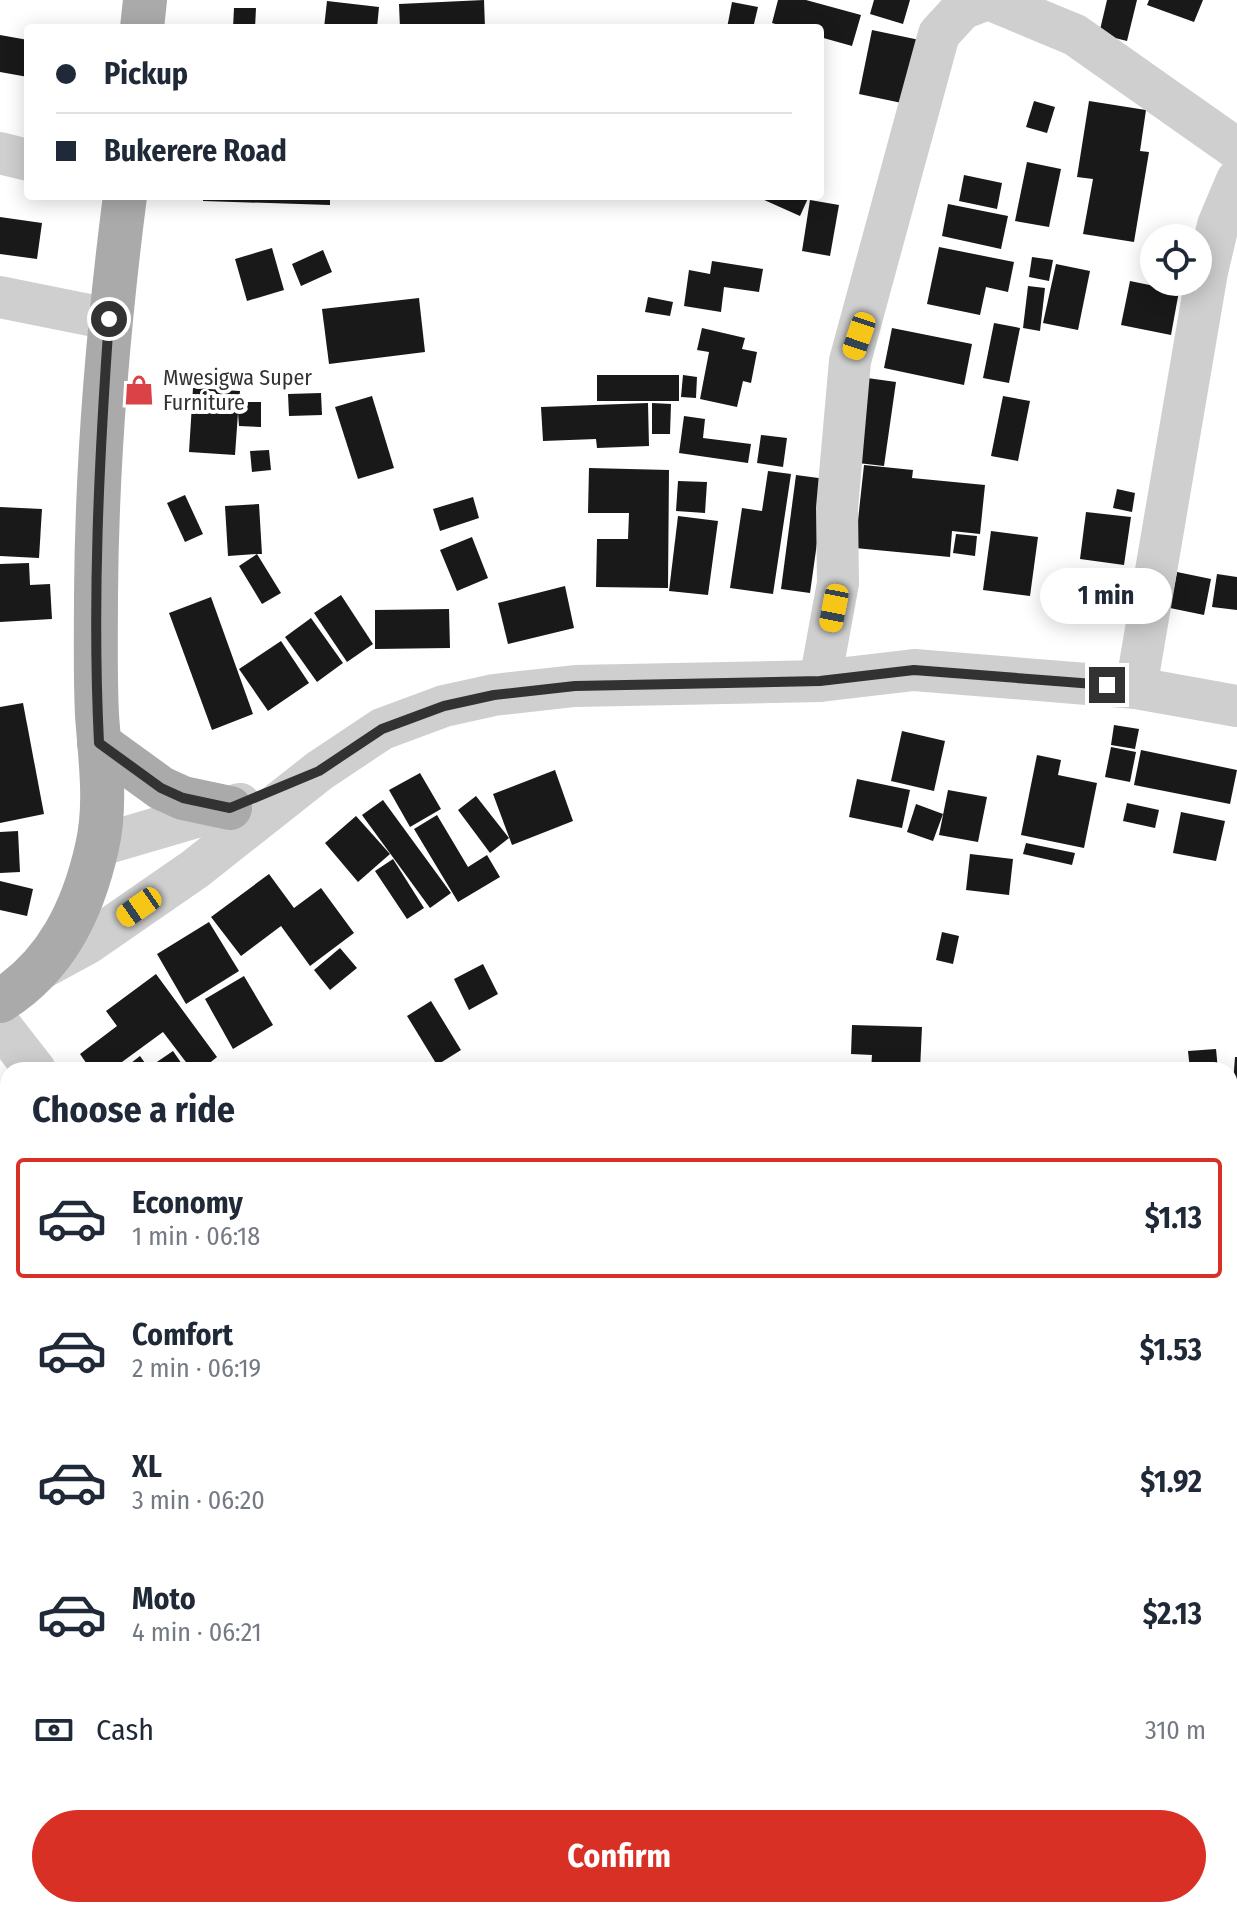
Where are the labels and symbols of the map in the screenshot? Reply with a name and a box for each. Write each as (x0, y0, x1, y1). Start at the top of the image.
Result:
route start (91, 301, 127, 337)
car (840, 309, 878, 363)
place label: Mwesigwa Super Furniture (163, 364, 312, 416)
shop icon: Mwesigwa Super Furniture (122, 373, 156, 407)
callout: 1 min (1041, 569, 1173, 625)
car (818, 582, 850, 634)
route end (1089, 667, 1125, 703)
car (112, 883, 166, 931)

